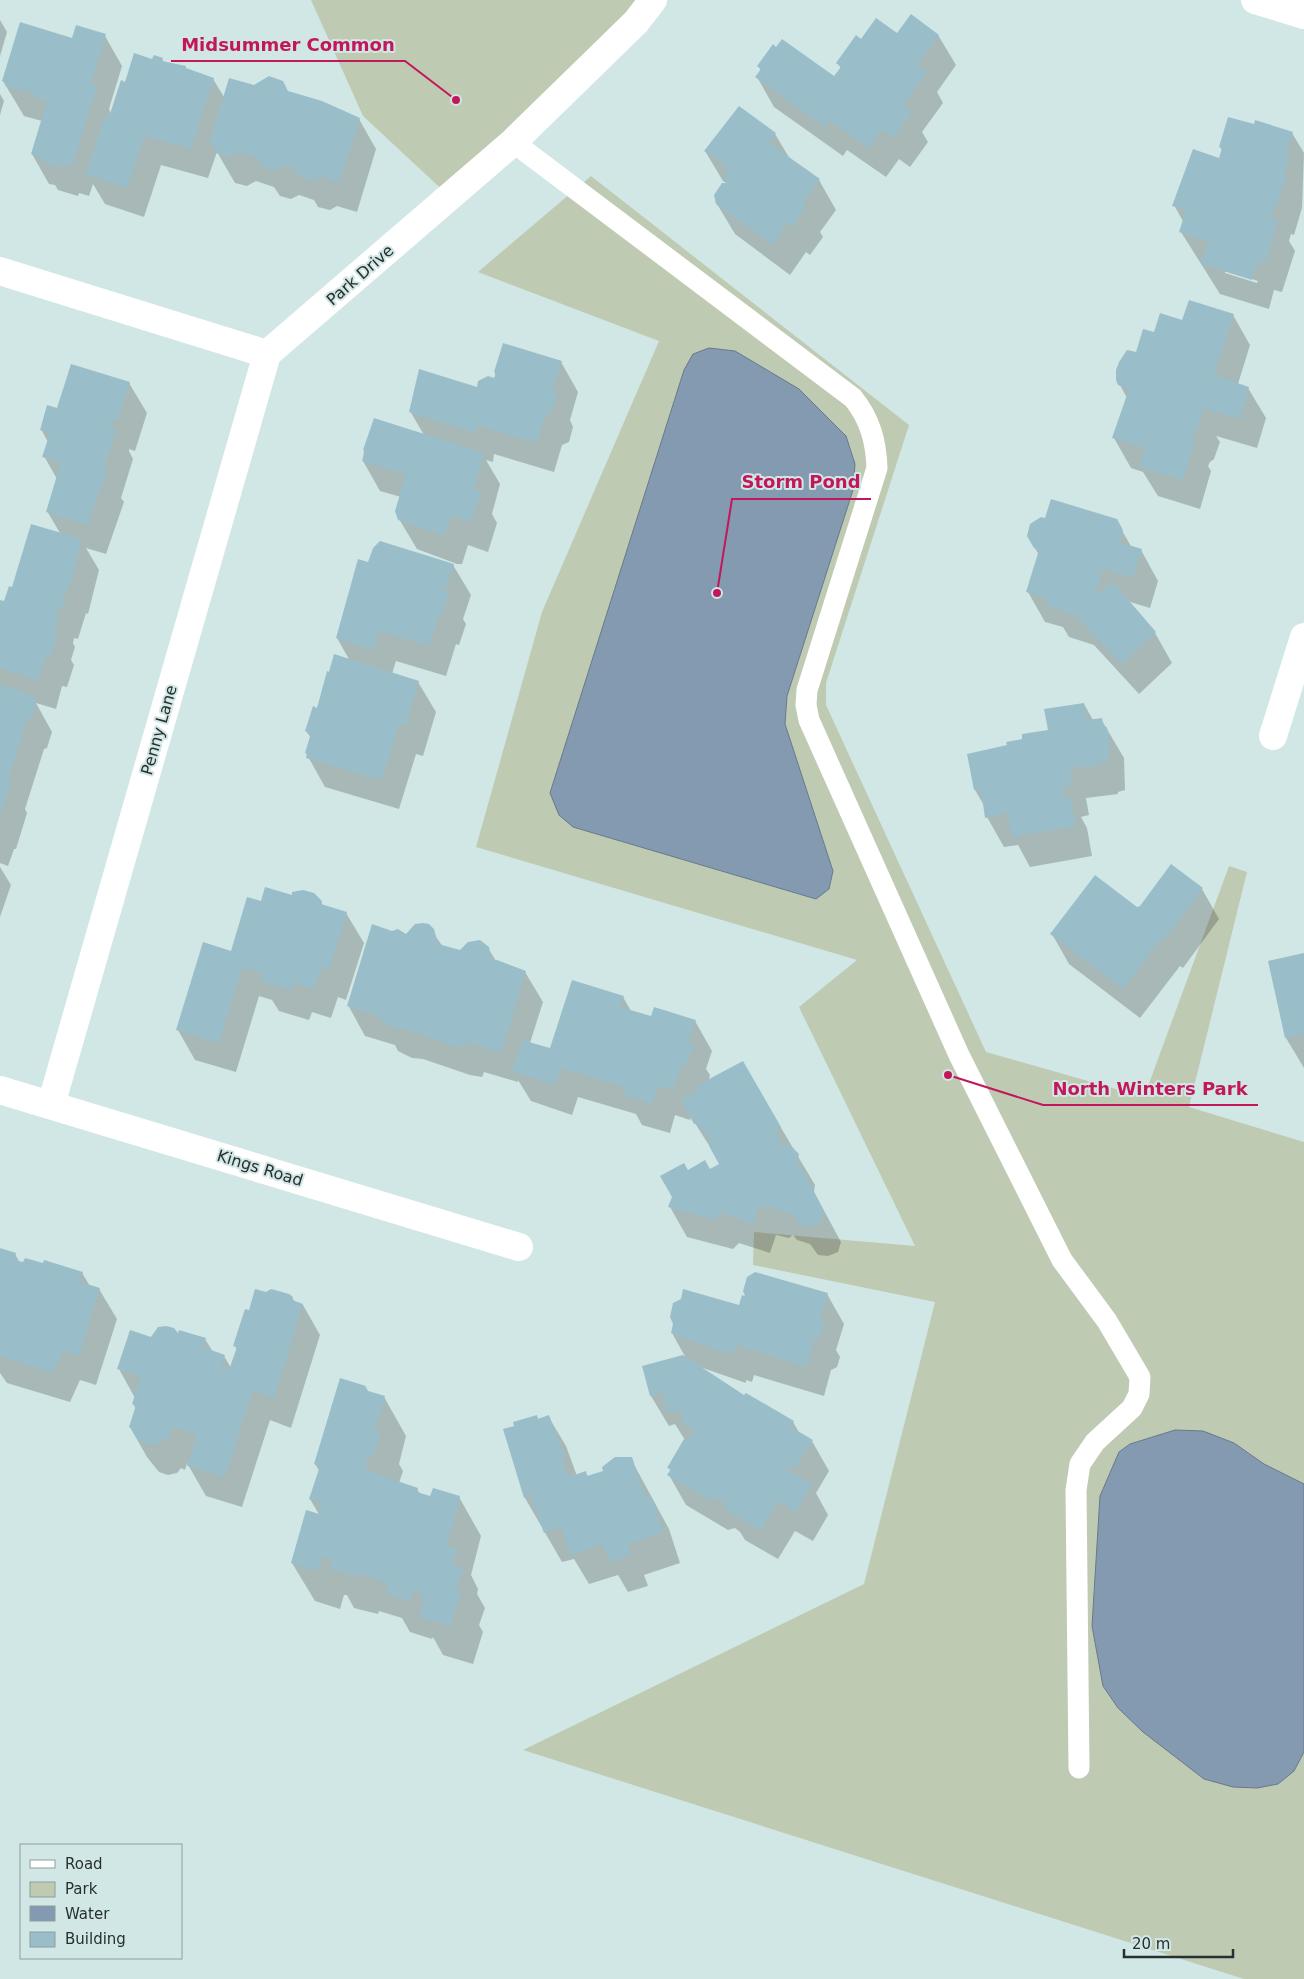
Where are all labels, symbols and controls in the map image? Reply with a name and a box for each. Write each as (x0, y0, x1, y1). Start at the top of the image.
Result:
callout: Midsummer Common (171, 28, 405, 61)
text: Midsummer Common (181, 34, 395, 55)
street label: Park Drive (323, 241, 397, 309)
callout: Storm Pond (732, 466, 871, 499)
text: Storm Pond (741, 471, 861, 492)
street label: Penny Lane (137, 683, 181, 777)
callout: North Winters Park (1043, 1072, 1258, 1105)
text: North Winters Park (1052, 1078, 1249, 1099)
street label: Kings Road (215, 1146, 305, 1190)
legend (20, 1844, 182, 1959)
text: Road (65, 1855, 103, 1873)
text: Park (65, 1880, 98, 1898)
text: Water (65, 1905, 110, 1923)
scale bar (1124, 1926, 1233, 1958)
text: Building (65, 1930, 126, 1948)
text: 20 m (1132, 1935, 1170, 1953)

